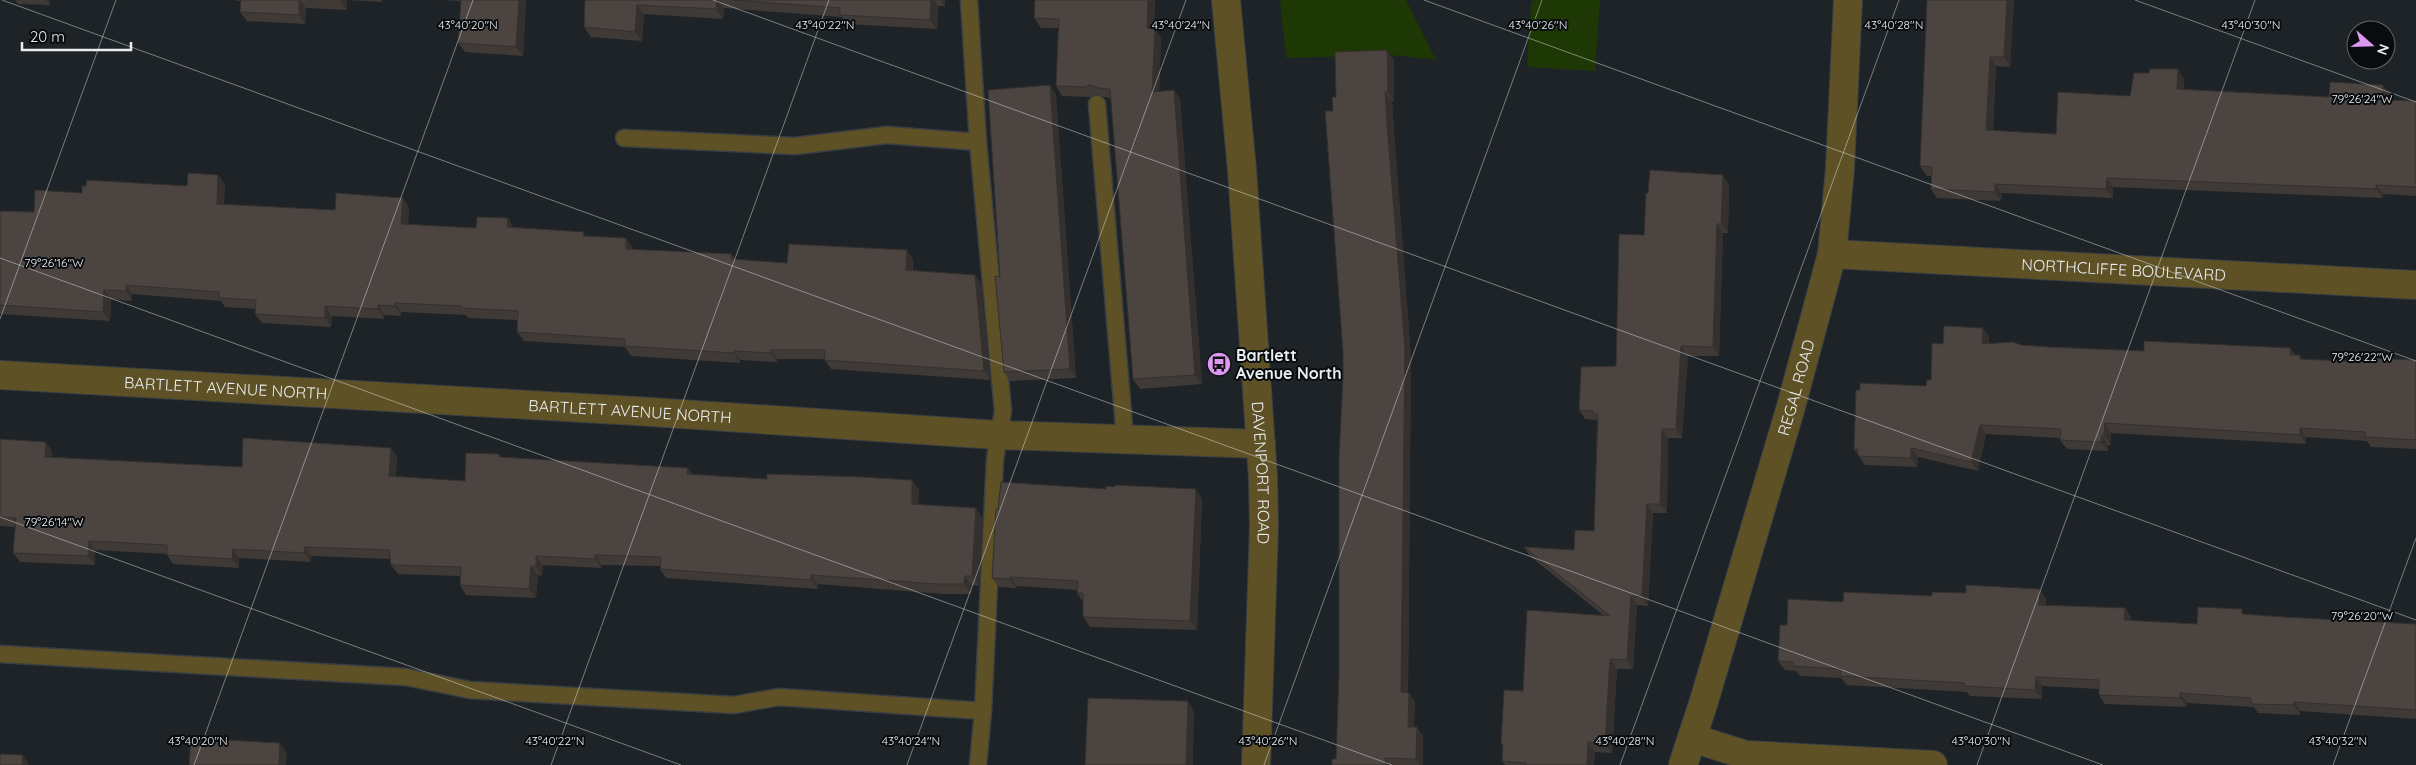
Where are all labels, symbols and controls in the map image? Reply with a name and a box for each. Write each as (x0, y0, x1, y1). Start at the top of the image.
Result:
text: 43°40'20"N (438, 17, 498, 32)
text: 43°40'22"N (795, 17, 855, 32)
text: 43°40'24"N (1152, 17, 1210, 32)
text: 43°40'26"N (1509, 17, 1567, 32)
text: 43°40'28"N (1865, 17, 1923, 32)
text: 43°40'30"N (2221, 17, 2281, 32)
scale bar (22, 20, 131, 52)
north arrow (2346, 20, 2396, 70)
text: 20 m (30, 27, 65, 46)
text: N (2373, 42, 2393, 57)
text: 79°26'24"W (2331, 91, 2393, 106)
street label: NORTHCLIFFE BOULEVARD (2021, 254, 2226, 285)
text: 79°26'16"W (24, 255, 84, 270)
street label: REGAL ROAD (1773, 337, 1819, 438)
place label: Bartlett Avenue North (1236, 345, 1342, 383)
text: 79°26'22"W (2331, 349, 2393, 364)
bus stop icon: Bartlett Avenue North (1206, 351, 1232, 377)
street label: BARTLETT AVENUE NORTH (123, 372, 328, 404)
street label: BARTLETT AVENUE NORTH (528, 395, 732, 427)
street label: DAVENPORT ROAD (1248, 401, 1274, 544)
text: 79°26'14"W (24, 514, 84, 529)
text: 79°26'20"W (2331, 608, 2394, 623)
text: 43°40'20"N (168, 733, 228, 748)
text: 43°40'22"N (525, 733, 585, 748)
text: 43°40'24"N (882, 733, 940, 748)
text: 43°40'26"N (1239, 733, 1297, 748)
text: 43°40'28"N (1596, 733, 1654, 748)
text: 43°40'30"N (1951, 733, 2011, 748)
text: 43°40'32"N (2309, 733, 2367, 748)

